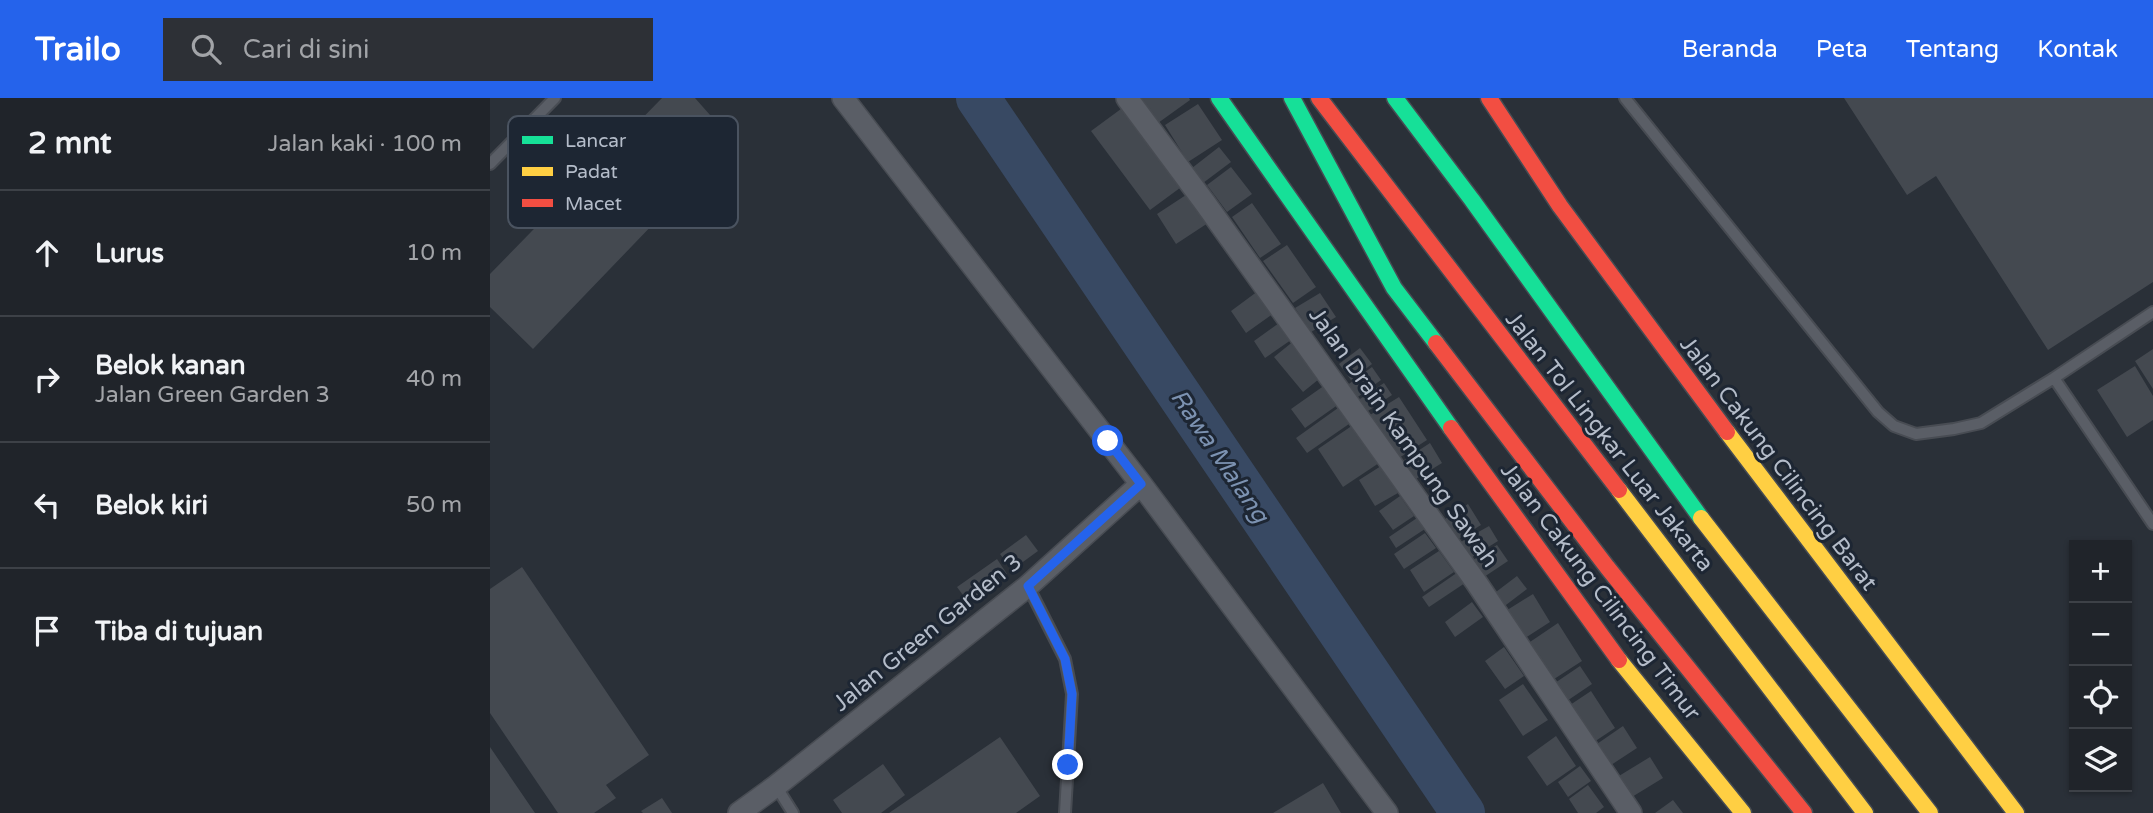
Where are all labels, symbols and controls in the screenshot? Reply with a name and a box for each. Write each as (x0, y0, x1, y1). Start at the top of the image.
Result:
search box (163, 18, 653, 81)
text: Trailo (35, 30, 121, 69)
icon: search (187, 30, 225, 68)
text: Cari di sini (243, 34, 370, 65)
text: Beranda (1682, 35, 1778, 64)
text: Peta (1816, 35, 1868, 64)
text: Tentang (1906, 35, 1999, 64)
text: Kontak (2037, 35, 2118, 64)
legend (508, 116, 738, 228)
text: 2 mnt (28, 125, 112, 162)
text: Jalan kaki · 100 m (268, 130, 462, 158)
text: Lancar (565, 130, 627, 152)
text: Padat (565, 161, 618, 183)
text: Macet (565, 193, 622, 215)
icon: ahead (28, 234, 66, 272)
text: Lurus (95, 238, 164, 269)
text: 10 m (406, 239, 462, 267)
street label: Jalan Drain Kampung Sawah (1302, 302, 1504, 573)
street label: Jalan Tol Lingkar Luar Jakarta (1499, 306, 1719, 577)
street label: Jalan Cakung Cilincing Barat (1673, 331, 1883, 596)
text: Belok kanan (95, 350, 246, 381)
icon: right (28, 360, 66, 398)
text: 40 m (406, 365, 462, 393)
text: Jalan Green Garden 3 (95, 381, 330, 409)
water label: Rawa Malang (1164, 384, 1276, 530)
route start (1092, 425, 1123, 456)
street label: Jalan Cakung Cilincing Timur (1494, 457, 1706, 726)
icon: left (28, 486, 66, 524)
text: Belok kiri (95, 490, 208, 521)
text: 50 m (406, 491, 462, 519)
map controls (2069, 540, 2132, 792)
button: + (2069, 540, 2132, 603)
street label: Jalan Green Garden 3 (828, 548, 1028, 718)
button: − (2069, 603, 2132, 666)
icon: arrive (28, 612, 66, 650)
text: Tiba di tujuan (95, 616, 263, 647)
button: locate (2069, 666, 2132, 729)
button: layers (2069, 729, 2132, 792)
route end (1052, 749, 1083, 780)

